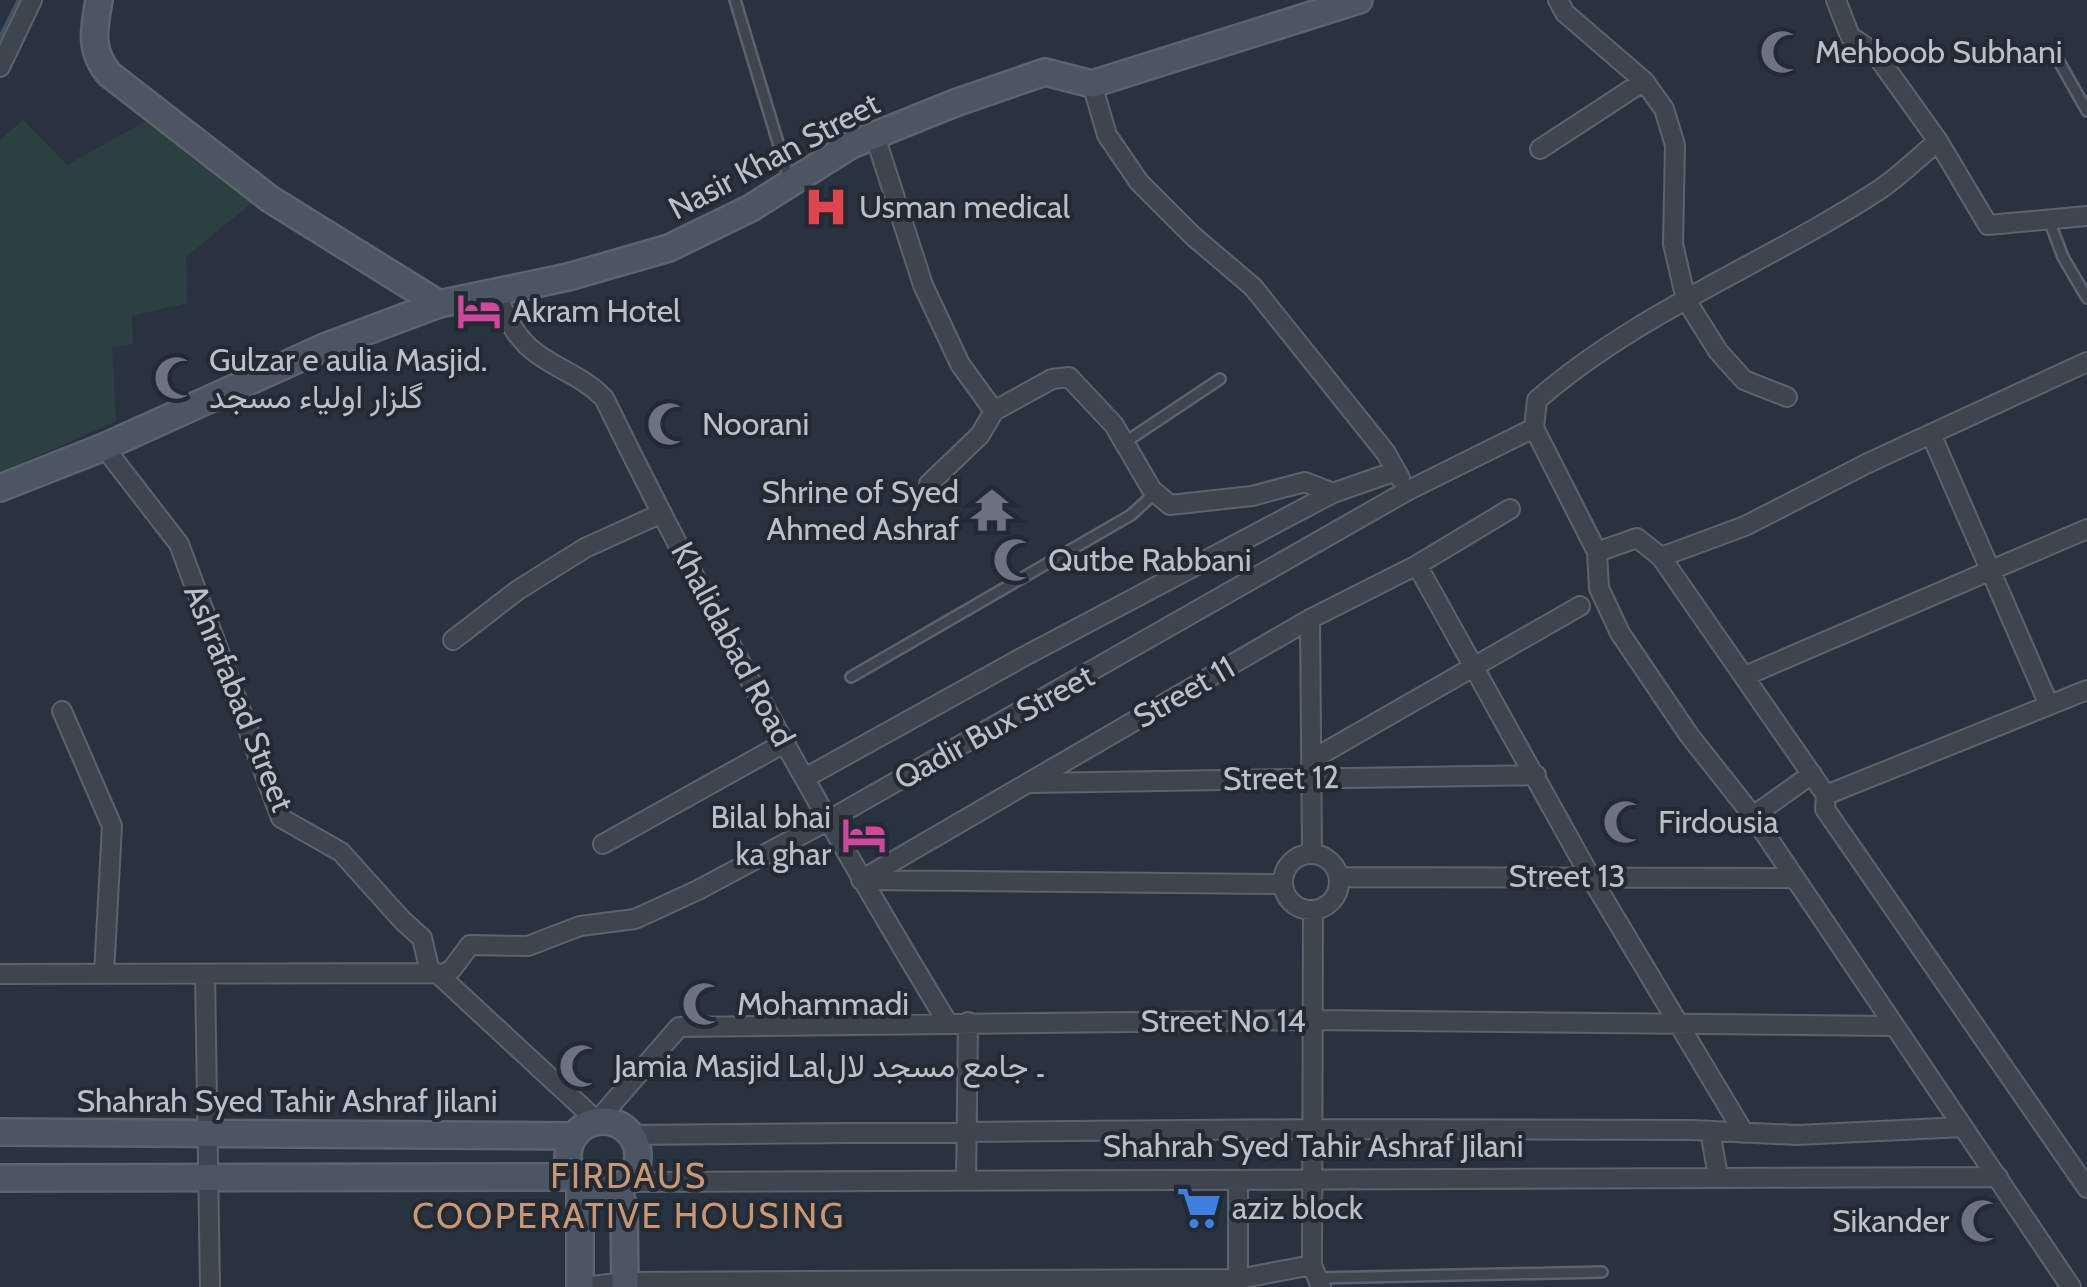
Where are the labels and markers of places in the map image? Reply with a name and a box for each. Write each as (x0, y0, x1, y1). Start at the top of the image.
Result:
mosque icon: Mehboob Subhani (1758, 28, 1806, 76)
place label: Mehboob Subhani (1815, 32, 2063, 71)
hospital icon: Usman medical (802, 183, 850, 231)
place label: Usman medical (859, 187, 1070, 226)
hotel icon: Akram Hotel (455, 287, 503, 335)
place label: Akram Hotel (512, 291, 681, 330)
place label: Gulzar e aulia Masjid. گلزار اولیاء مسجد (209, 340, 487, 417)
mosque icon: Gulzar e aulia Masjid. گلزار اولیاء مسجد (152, 354, 200, 402)
mosque icon: Noorani (645, 400, 693, 448)
place label: Noorani (702, 404, 809, 443)
place label: Shrine of Syed Ahmed Ashraf (761, 472, 959, 548)
temple icon: Shrine of Syed Ahmed Ashraf (968, 486, 1016, 534)
mosque icon: Qutbe Rabbani (991, 536, 1039, 584)
place label: Qutbe Rabbani (1048, 540, 1251, 579)
place label: Bilal bhai ka ghar (710, 797, 832, 873)
mosque icon: Firdousia (1601, 798, 1649, 846)
place label: Firdousia (1658, 802, 1779, 841)
hotel icon: Bilal bhai ka ghar (840, 811, 888, 859)
mosque icon: Mohammadi (680, 980, 728, 1028)
place label: Mohammadi (737, 984, 909, 1023)
mosque icon: Jamia Masjid Lal۔ جامع مسجد لال (557, 1042, 605, 1090)
place label: Jamia Masjid Lal۔ جامع مسجد لال (613, 1046, 1045, 1088)
supermarket icon: aziz block (1175, 1184, 1223, 1232)
place label: aziz block (1232, 1188, 1364, 1227)
mosque icon: Sikander (1958, 1197, 2006, 1245)
place label: Sikander (1832, 1201, 1950, 1240)

